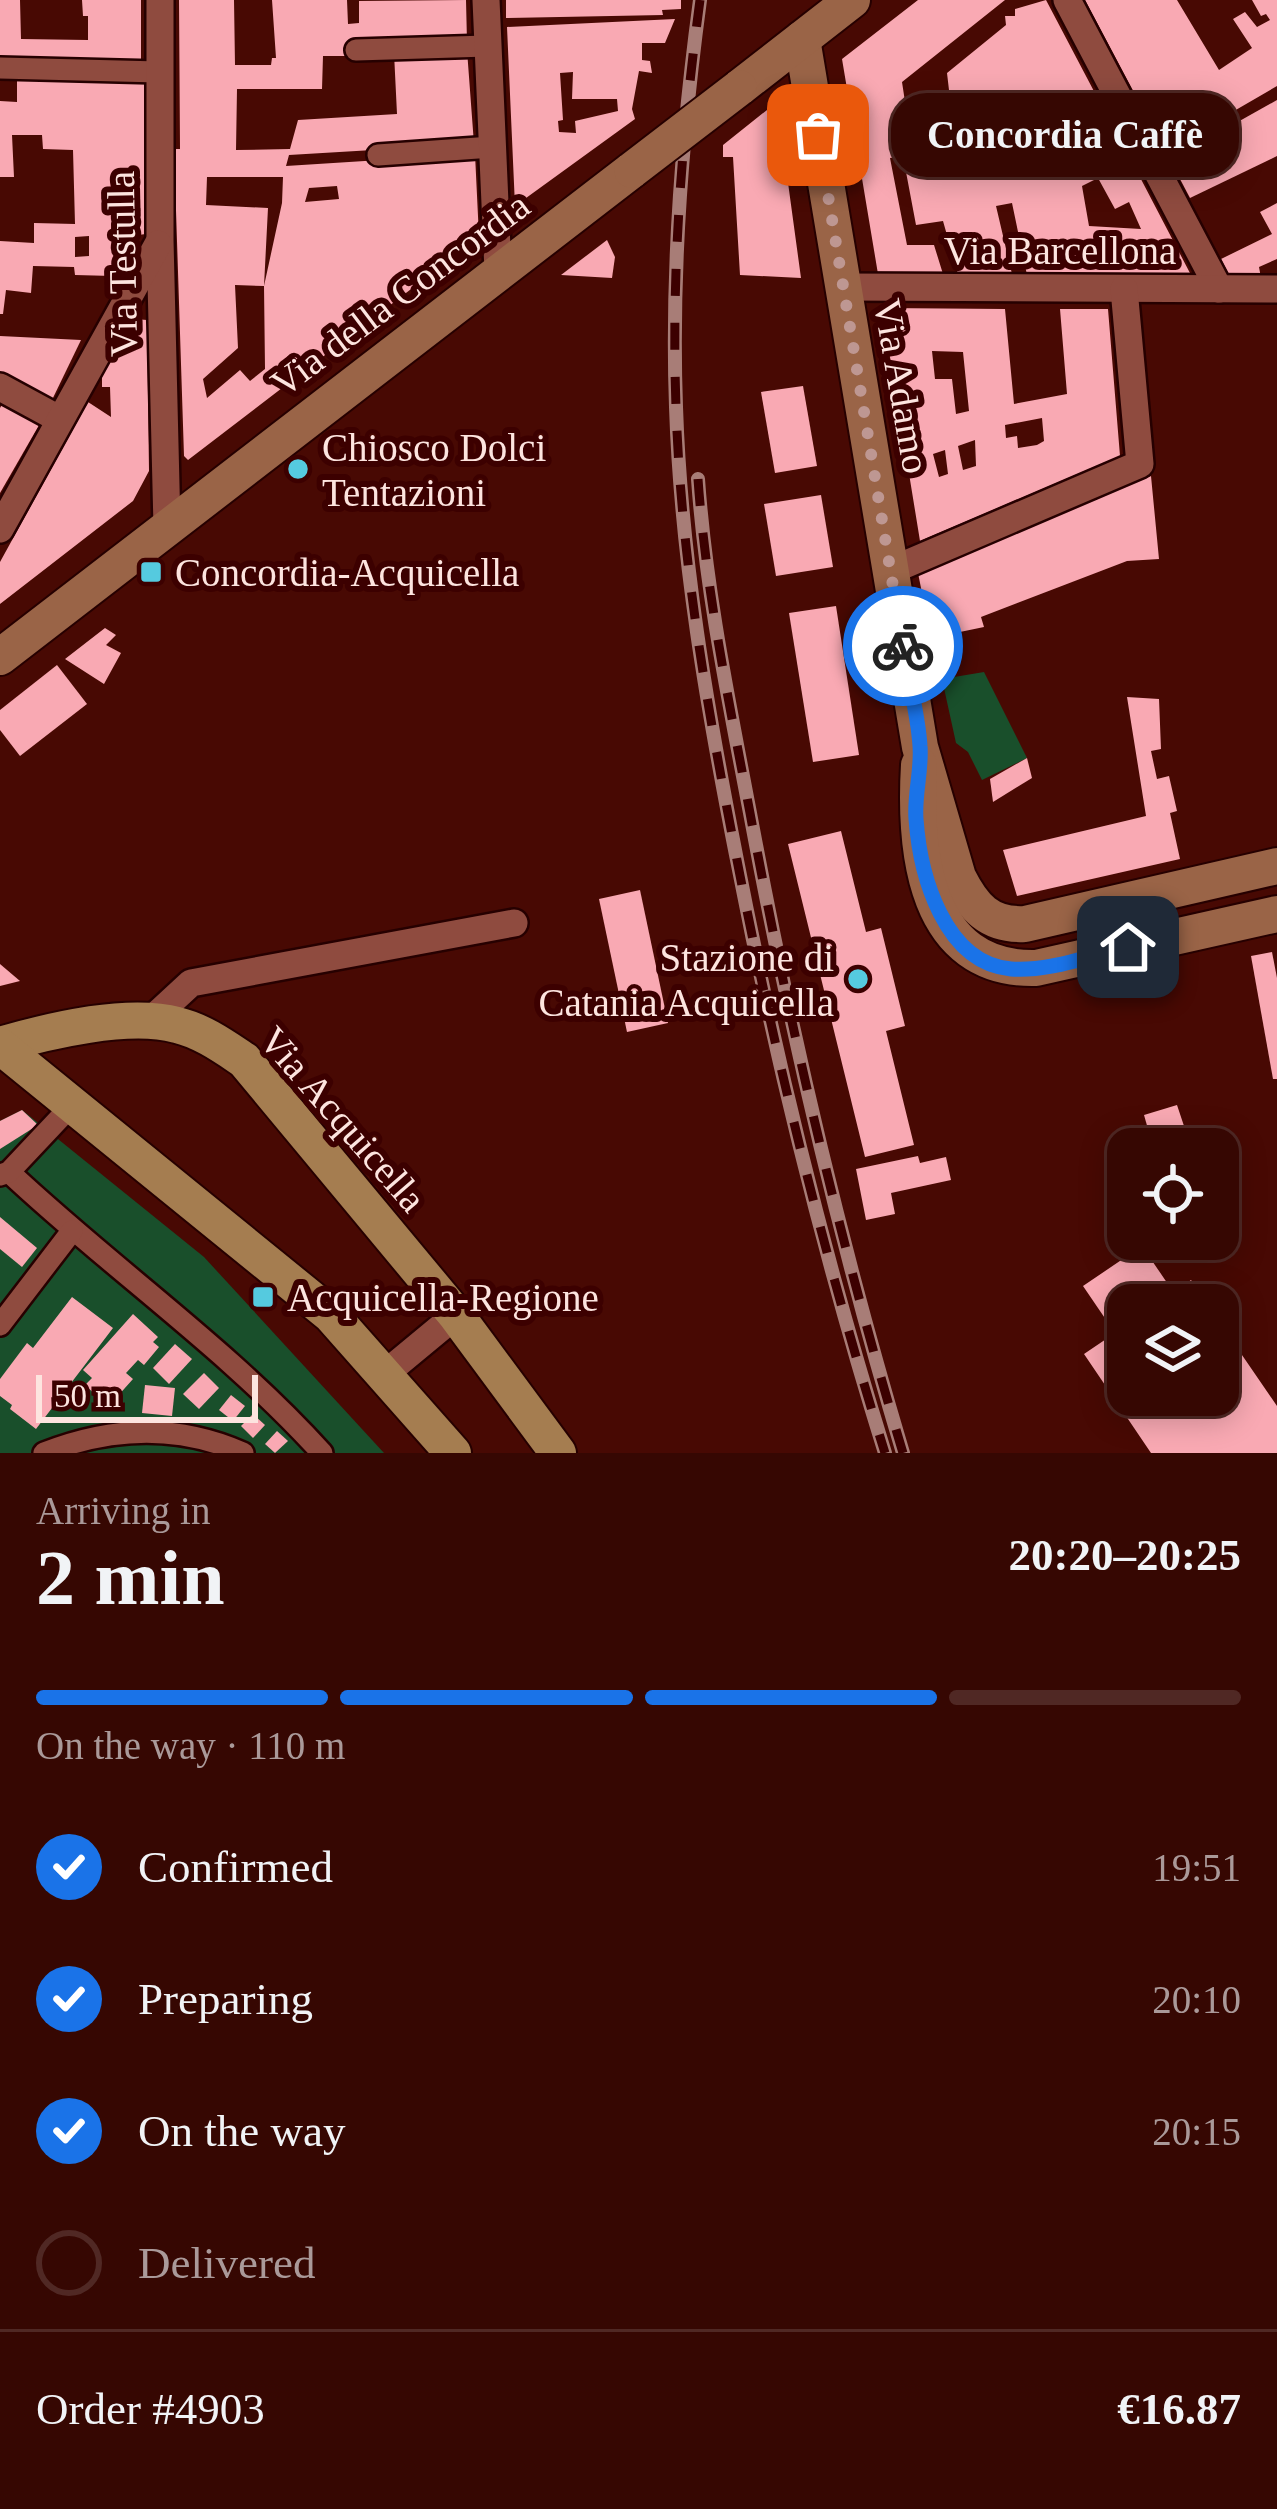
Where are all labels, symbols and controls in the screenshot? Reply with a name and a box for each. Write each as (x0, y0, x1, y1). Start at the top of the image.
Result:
pin (767, 84, 869, 186)
callout: Concordia Caffè (890, 93, 1238, 177)
icon: bag (785, 102, 851, 168)
text: Concordia Caffè (927, 113, 1203, 156)
street label: Via Testulla (99, 171, 145, 357)
street label: Via della Concordia (263, 183, 537, 405)
street label: Via Barcellona (944, 229, 1176, 272)
street label: Via Adamo (866, 295, 938, 477)
place label: Chiosco Dolci Tentazioni (322, 426, 546, 514)
marker: Chiosco Dolci Tentazioni (285, 456, 311, 482)
place label: Concordia-Acquicella (175, 551, 519, 595)
marker: Concordia-Acquicella (138, 559, 164, 585)
courier (843, 586, 963, 706)
icon: bike (870, 613, 936, 679)
pin (1077, 896, 1179, 998)
icon: home (1095, 914, 1161, 980)
place label: Stazione di Catania Acquicella (538, 936, 834, 1025)
marker: Stazione di Catania Acquicella (845, 966, 871, 992)
street label: Via Acquicella (250, 1018, 435, 1221)
map controls (1107, 1128, 1239, 1416)
button: locate (1107, 1128, 1239, 1260)
place label: Acquicella-Regione (287, 1276, 599, 1320)
marker: Acquicella-Regione (250, 1284, 276, 1310)
button: layers (1107, 1284, 1239, 1416)
scale bar (36, 1369, 258, 1422)
text: 50 m (54, 1378, 121, 1414)
text: Arriving in (36, 1489, 210, 1532)
text: 20:20–20:25 (1009, 1530, 1241, 1580)
text: 2 min (36, 1534, 225, 1621)
text: On the way · 110 m (36, 1724, 345, 1767)
icon: check (36, 1834, 102, 1900)
text: Confirmed (138, 1842, 333, 1892)
text: 19:51 (1152, 1846, 1241, 1889)
icon: check (36, 1966, 102, 2032)
text: Preparing (138, 1974, 313, 2024)
text: 20:10 (1152, 1978, 1241, 2021)
icon: check (36, 2098, 102, 2164)
text: On the way (138, 2106, 345, 2156)
text: 20:15 (1152, 2110, 1241, 2153)
text: Delivered (138, 2238, 315, 2288)
text: Order #4903 (36, 2384, 265, 2434)
text: €16.87 (1117, 2384, 1241, 2434)

